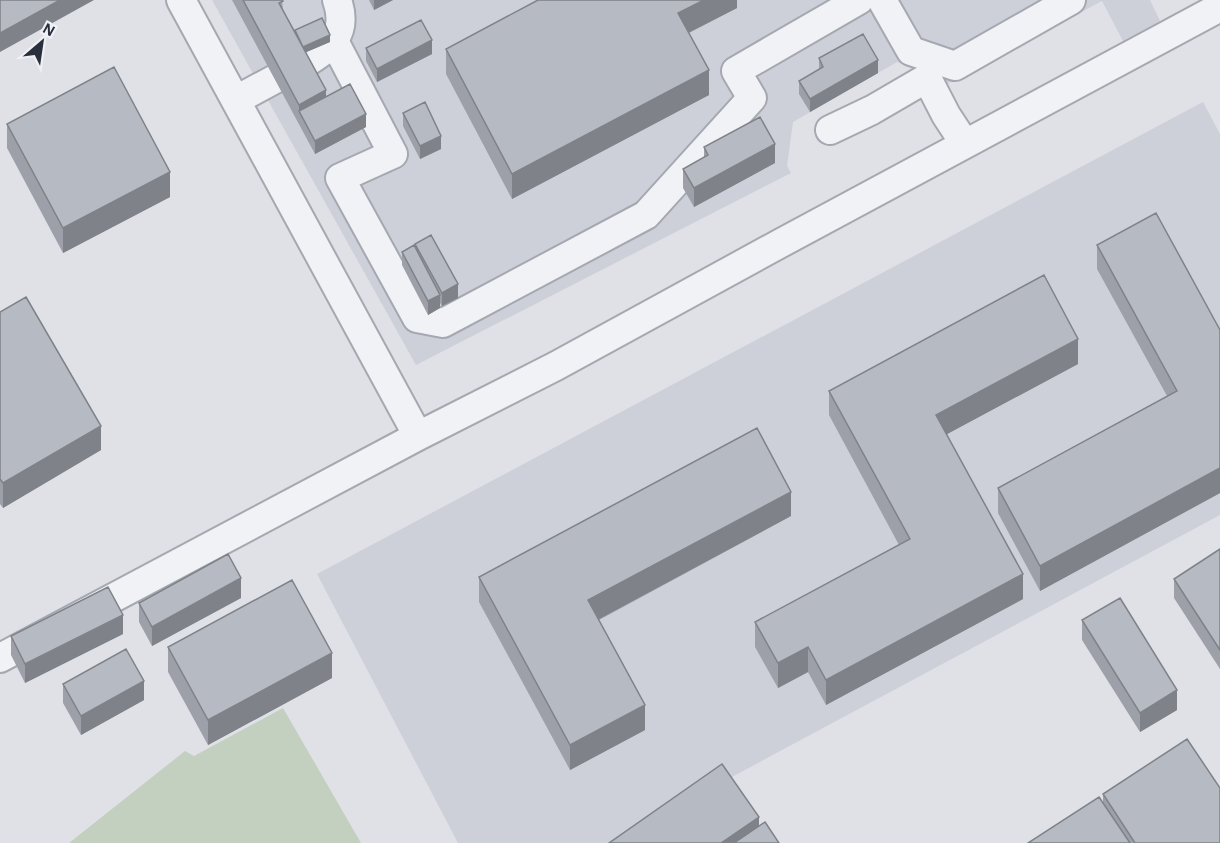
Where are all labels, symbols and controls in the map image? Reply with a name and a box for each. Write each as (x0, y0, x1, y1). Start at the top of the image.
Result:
north arrow (12, 12, 72, 72)
text: N (40, 20, 58, 39)

